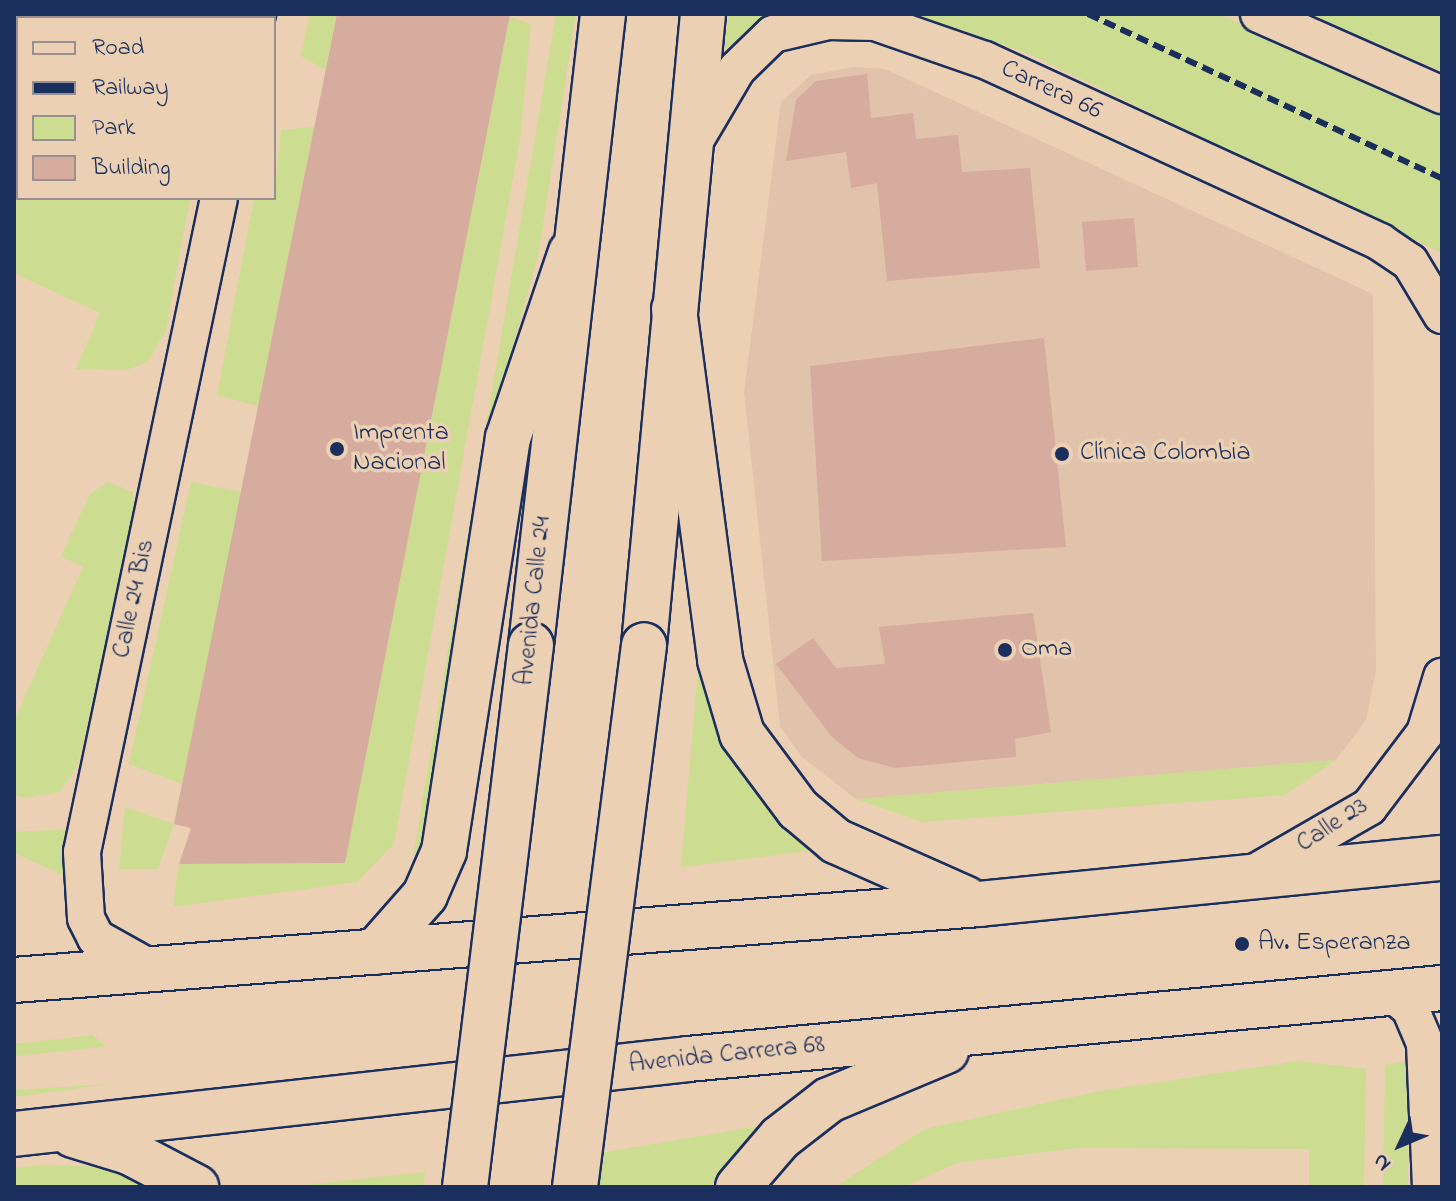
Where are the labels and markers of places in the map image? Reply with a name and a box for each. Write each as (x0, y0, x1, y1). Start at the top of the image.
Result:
place label: Imprenta Nacional (353, 418, 449, 480)
place label: Clínica Colombia (1080, 438, 1250, 470)
marker: Imprenta Nacional (328, 440, 346, 458)
marker: Clínica Colombia (1051, 443, 1073, 465)
place label: Oma (1021, 634, 1072, 666)
marker: Oma (996, 641, 1014, 659)
place label: Av. Esperanza (1258, 928, 1410, 960)
marker: Av. Esperanza (1233, 935, 1251, 953)

